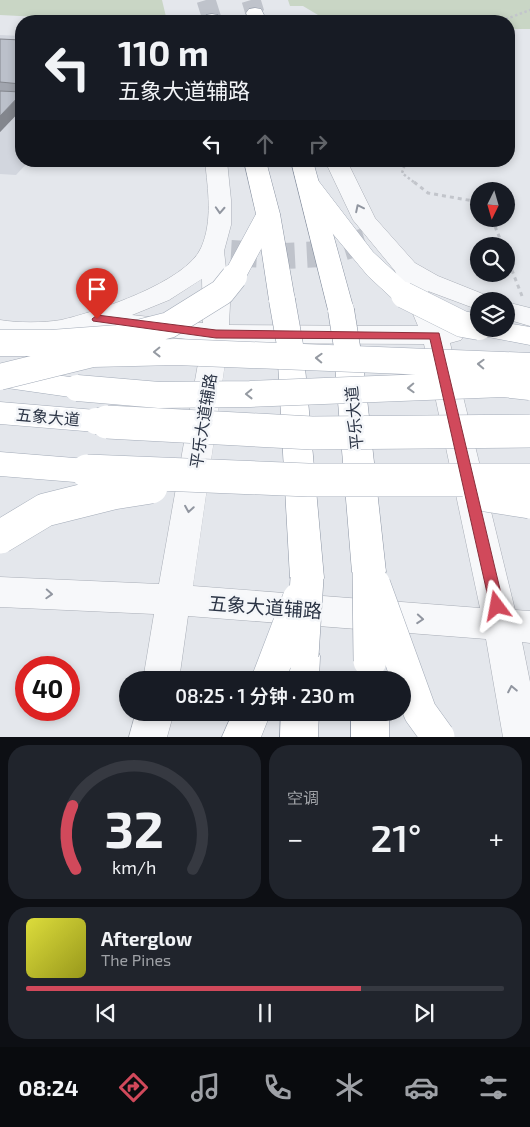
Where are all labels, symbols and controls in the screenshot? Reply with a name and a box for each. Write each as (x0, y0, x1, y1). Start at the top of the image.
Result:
text: 110 m (118, 31, 209, 73)
icon: left (35, 35, 100, 100)
text: 五象大道辅路 (118, 77, 250, 103)
icon: left (198, 130, 226, 158)
icon: ahead (251, 130, 279, 158)
icon: right (304, 130, 332, 158)
north arrow (470, 182, 515, 228)
map controls (470, 182, 515, 337)
one-way arrow (355, 204, 365, 213)
one-way arrow (214, 206, 225, 214)
button: search (470, 237, 515, 282)
pin (76, 268, 118, 319)
icon: arrive (83, 275, 111, 303)
button: layers (470, 292, 515, 337)
one-way arrow (152, 347, 160, 358)
one-way arrow (315, 352, 323, 363)
one-way arrow (477, 359, 485, 370)
street label: 平乐大道辅路 (186, 372, 219, 470)
one-way arrow (407, 382, 415, 393)
street label: 平乐大道 (341, 385, 366, 451)
one-way arrow (245, 389, 252, 399)
street label: 五象大道 (15, 404, 81, 429)
one-way arrow (184, 505, 195, 513)
position arrow (470, 579, 522, 631)
one-way arrow (45, 589, 53, 600)
street label: 五象大道辅路 (207, 591, 323, 622)
one-way arrow (417, 613, 425, 624)
speed limit sign: 40 (15, 656, 80, 721)
text: 08:25 · 1 分钟 · 230 m (175, 684, 355, 707)
one-way arrow (507, 685, 518, 694)
text: 空调 (287, 788, 319, 807)
text: 32 (105, 796, 164, 858)
text: 21° (370, 814, 422, 860)
text: − (287, 821, 303, 855)
text: + (489, 821, 504, 855)
text: km/h (112, 856, 157, 878)
text: Afterglow (101, 927, 192, 950)
text: The Pines (101, 950, 171, 969)
icon: previous (92, 999, 120, 1027)
icon: pause (251, 999, 279, 1027)
icon: next (410, 999, 438, 1027)
icon: directions (116, 1070, 151, 1105)
icon: music (188, 1070, 223, 1105)
icon: phone (260, 1070, 295, 1105)
icon: climate (332, 1070, 367, 1105)
icon: car (404, 1070, 439, 1105)
icon: filters (476, 1070, 511, 1105)
text: 08:24 (19, 1074, 79, 1100)

